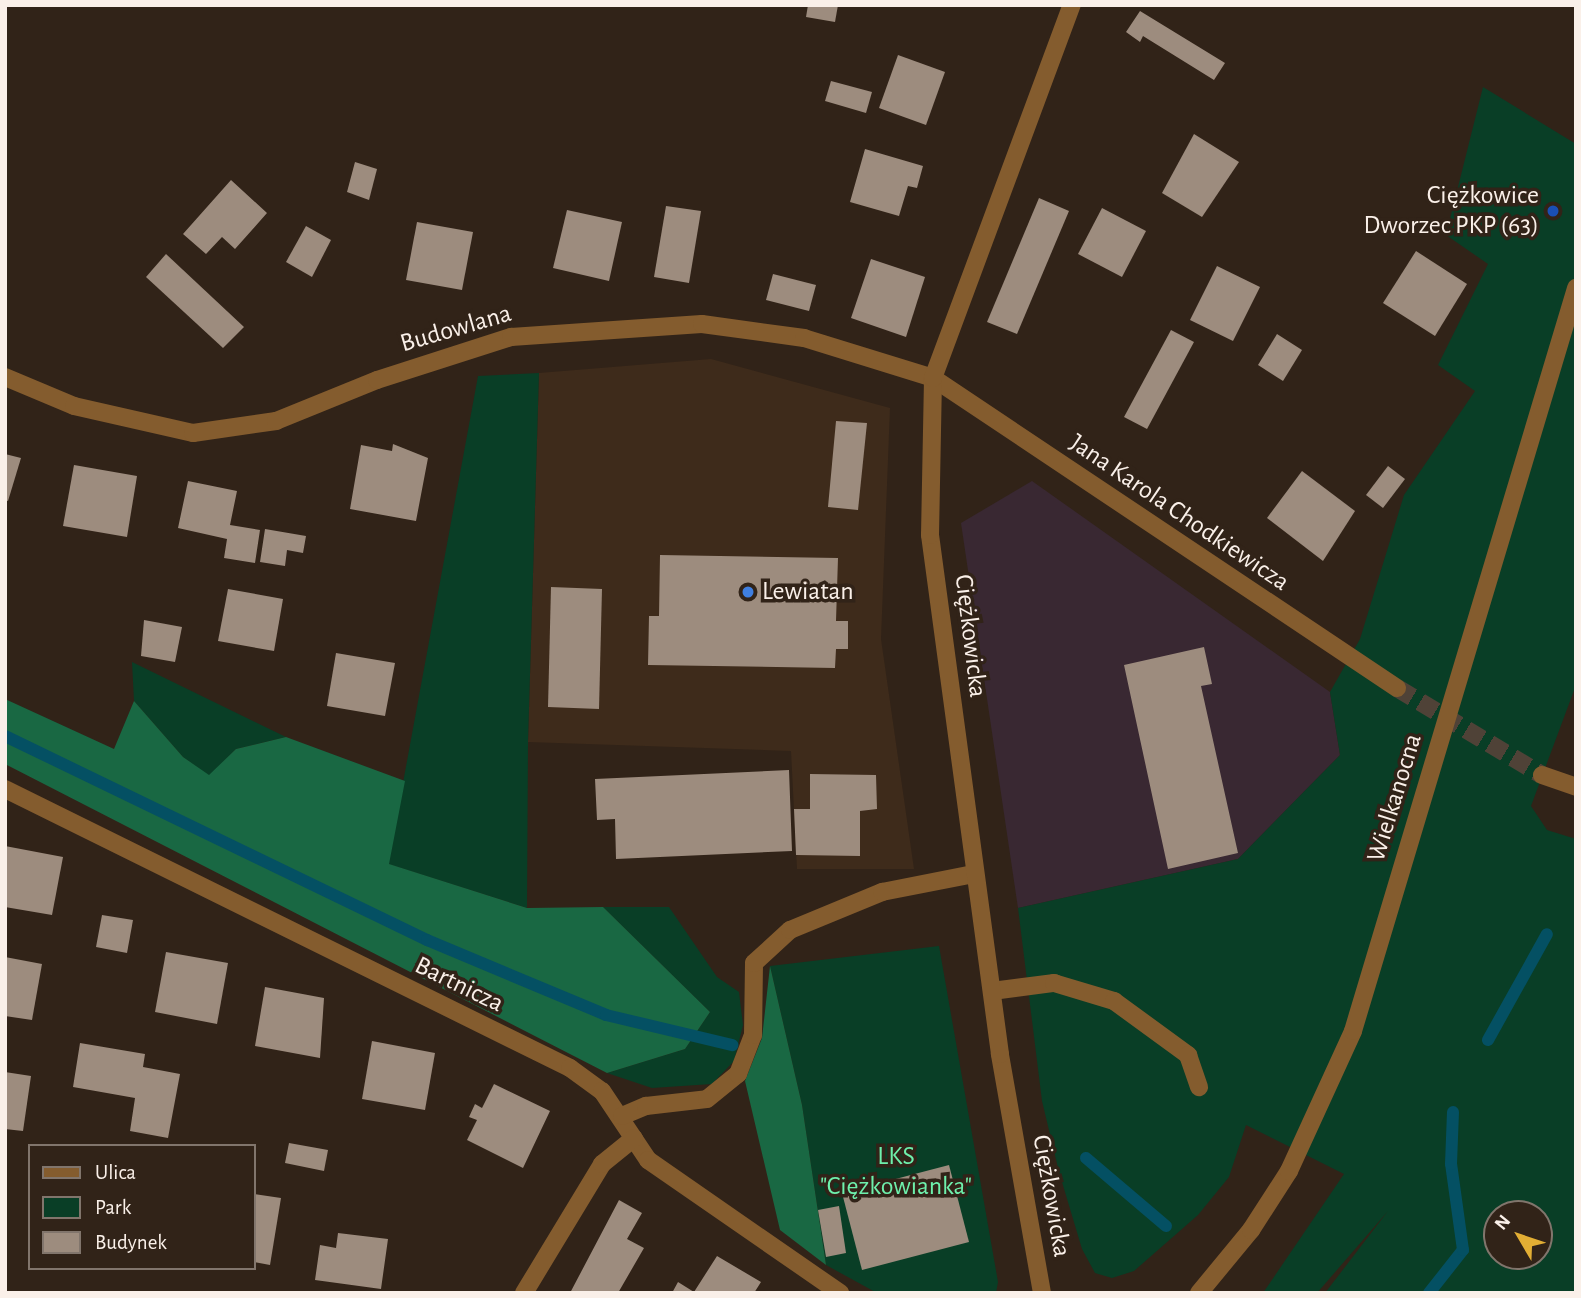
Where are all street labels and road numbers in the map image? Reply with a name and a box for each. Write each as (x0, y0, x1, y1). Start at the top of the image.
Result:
street label: Budowlana (397, 298, 515, 360)
street label: Jana Karola Chodkiewicza (1063, 428, 1295, 598)
street label: Ciężkowicka (947, 573, 993, 699)
street label: Wielkanocna (1361, 730, 1429, 866)
street label: Bartnicza (410, 950, 508, 1020)
street label: Ciężkowicka (1025, 1132, 1077, 1260)

